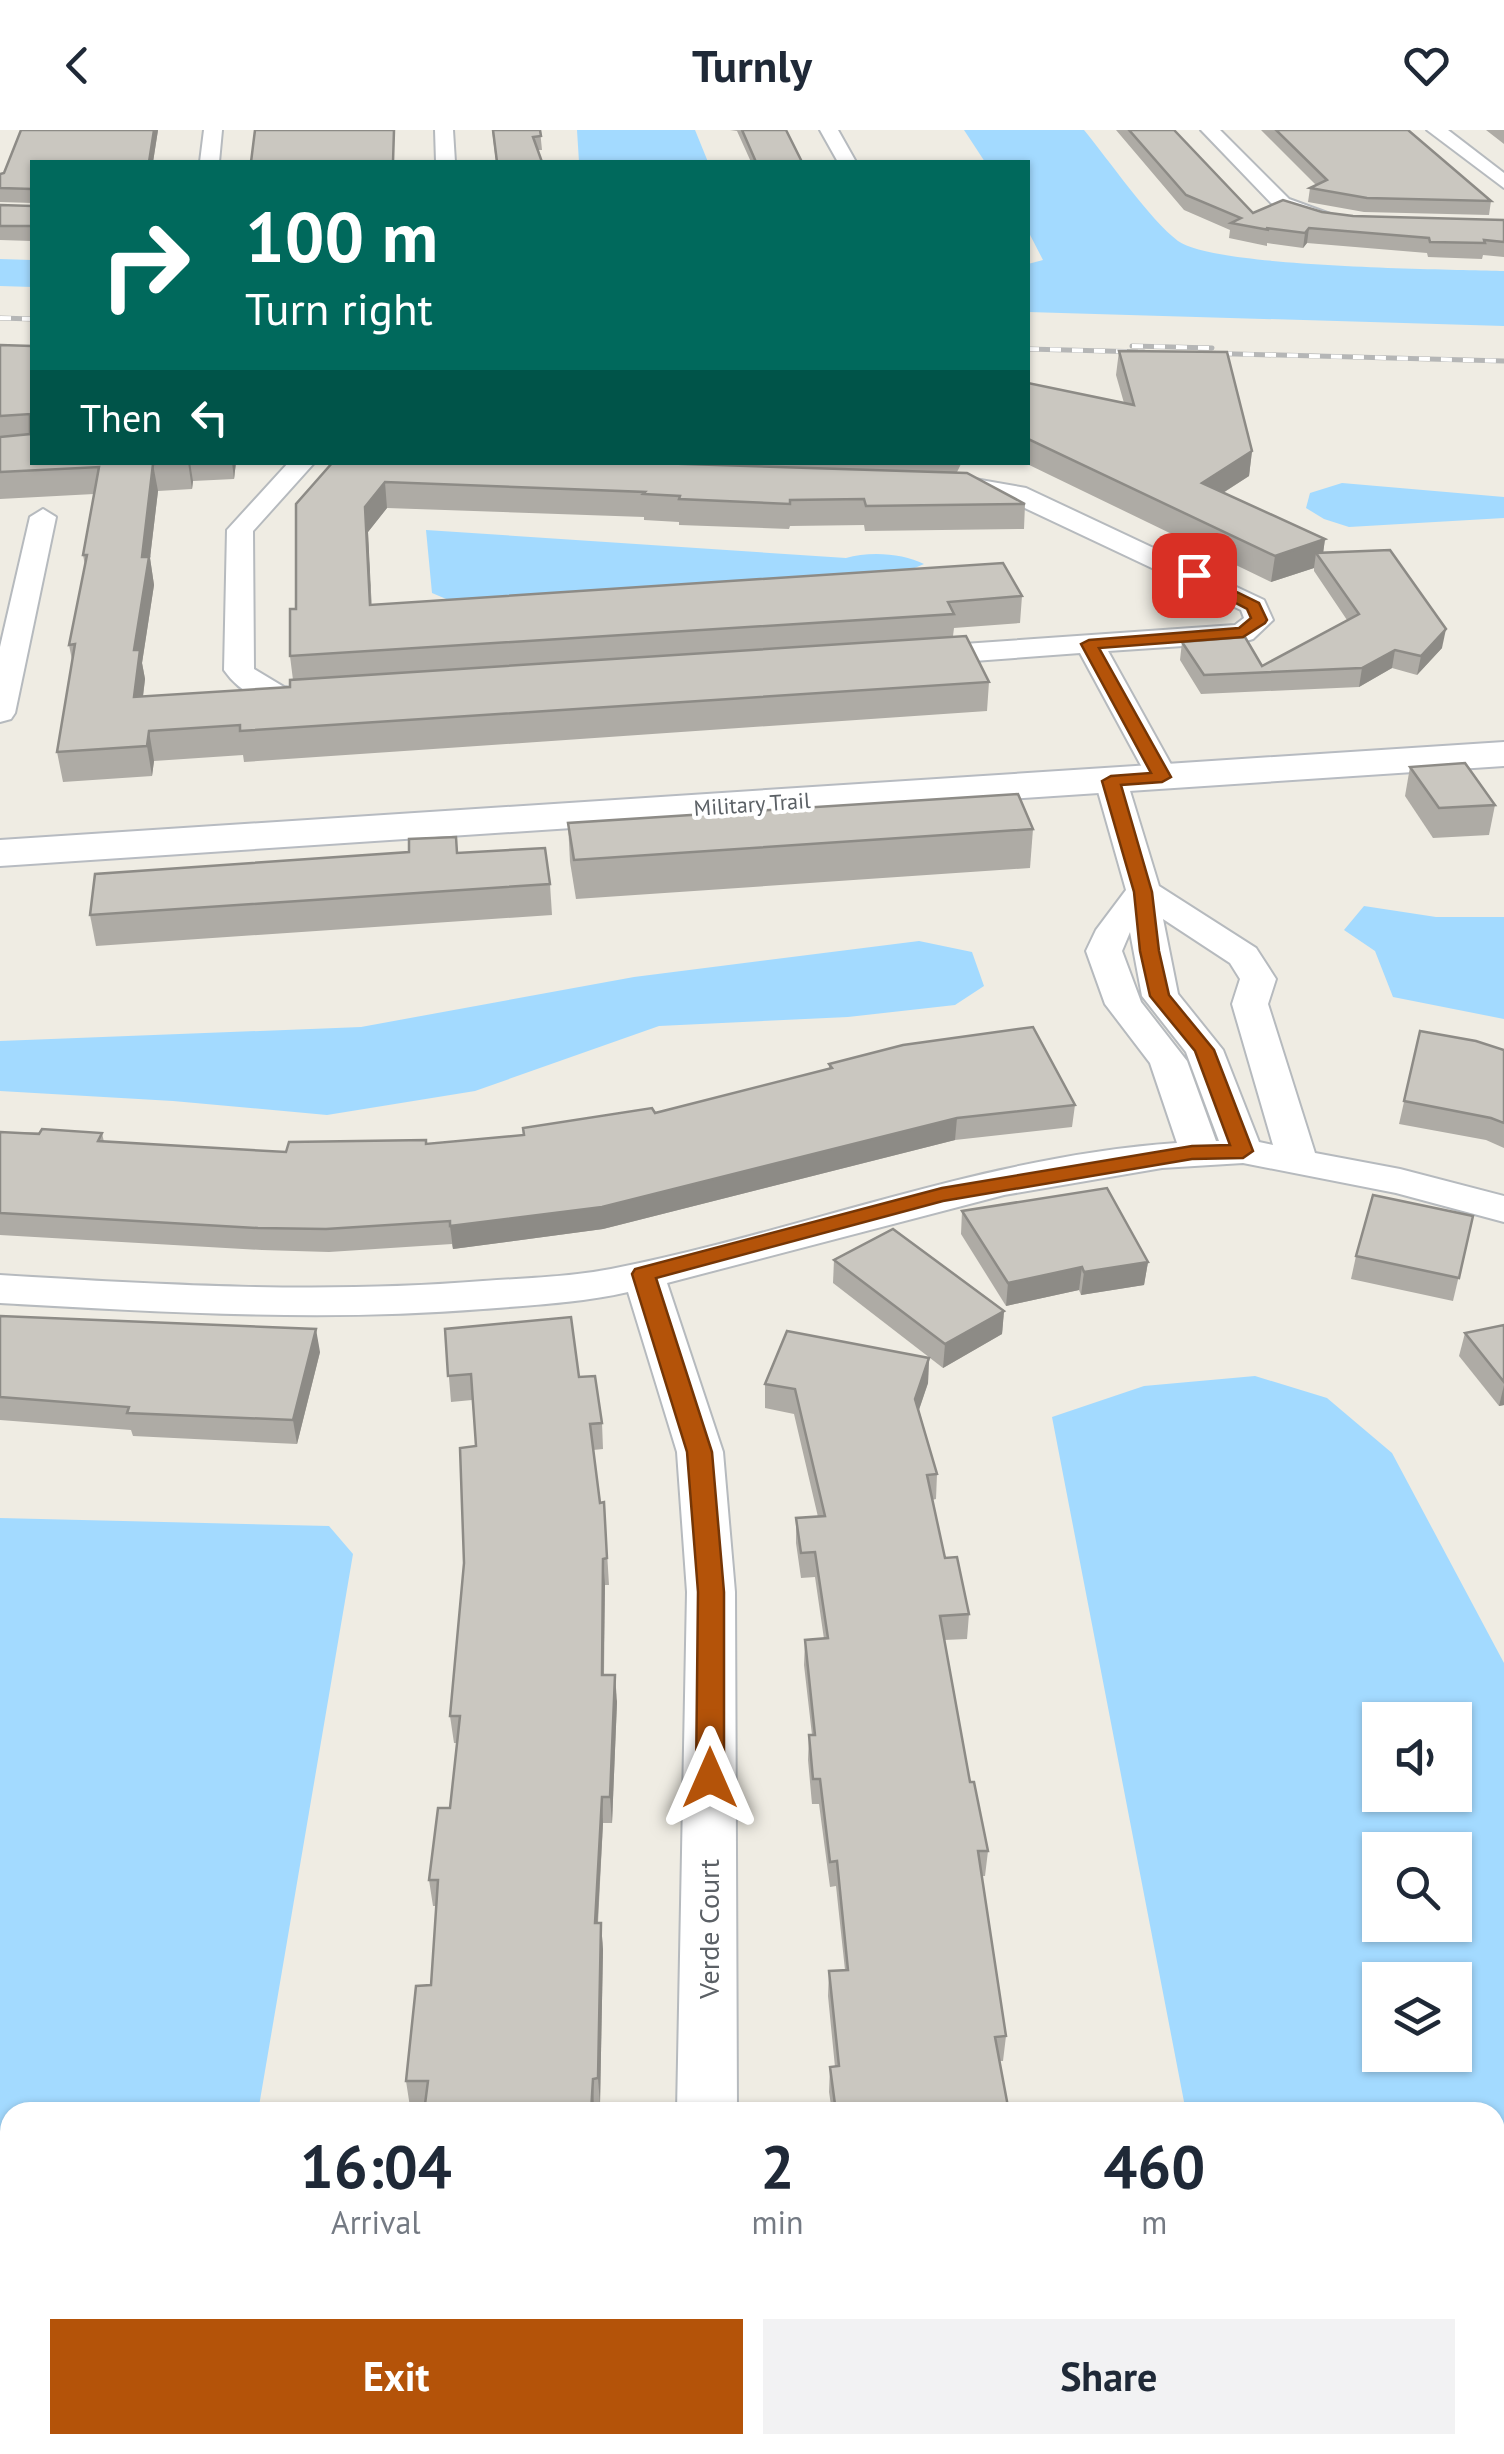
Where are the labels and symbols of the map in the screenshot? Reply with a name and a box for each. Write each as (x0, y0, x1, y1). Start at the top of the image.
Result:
pin (1152, 533, 1237, 618)
street label: Military Trail (693, 786, 812, 822)
position arrow (658, 1726, 762, 1830)
street label: Verde Court (690, 1859, 727, 2000)

